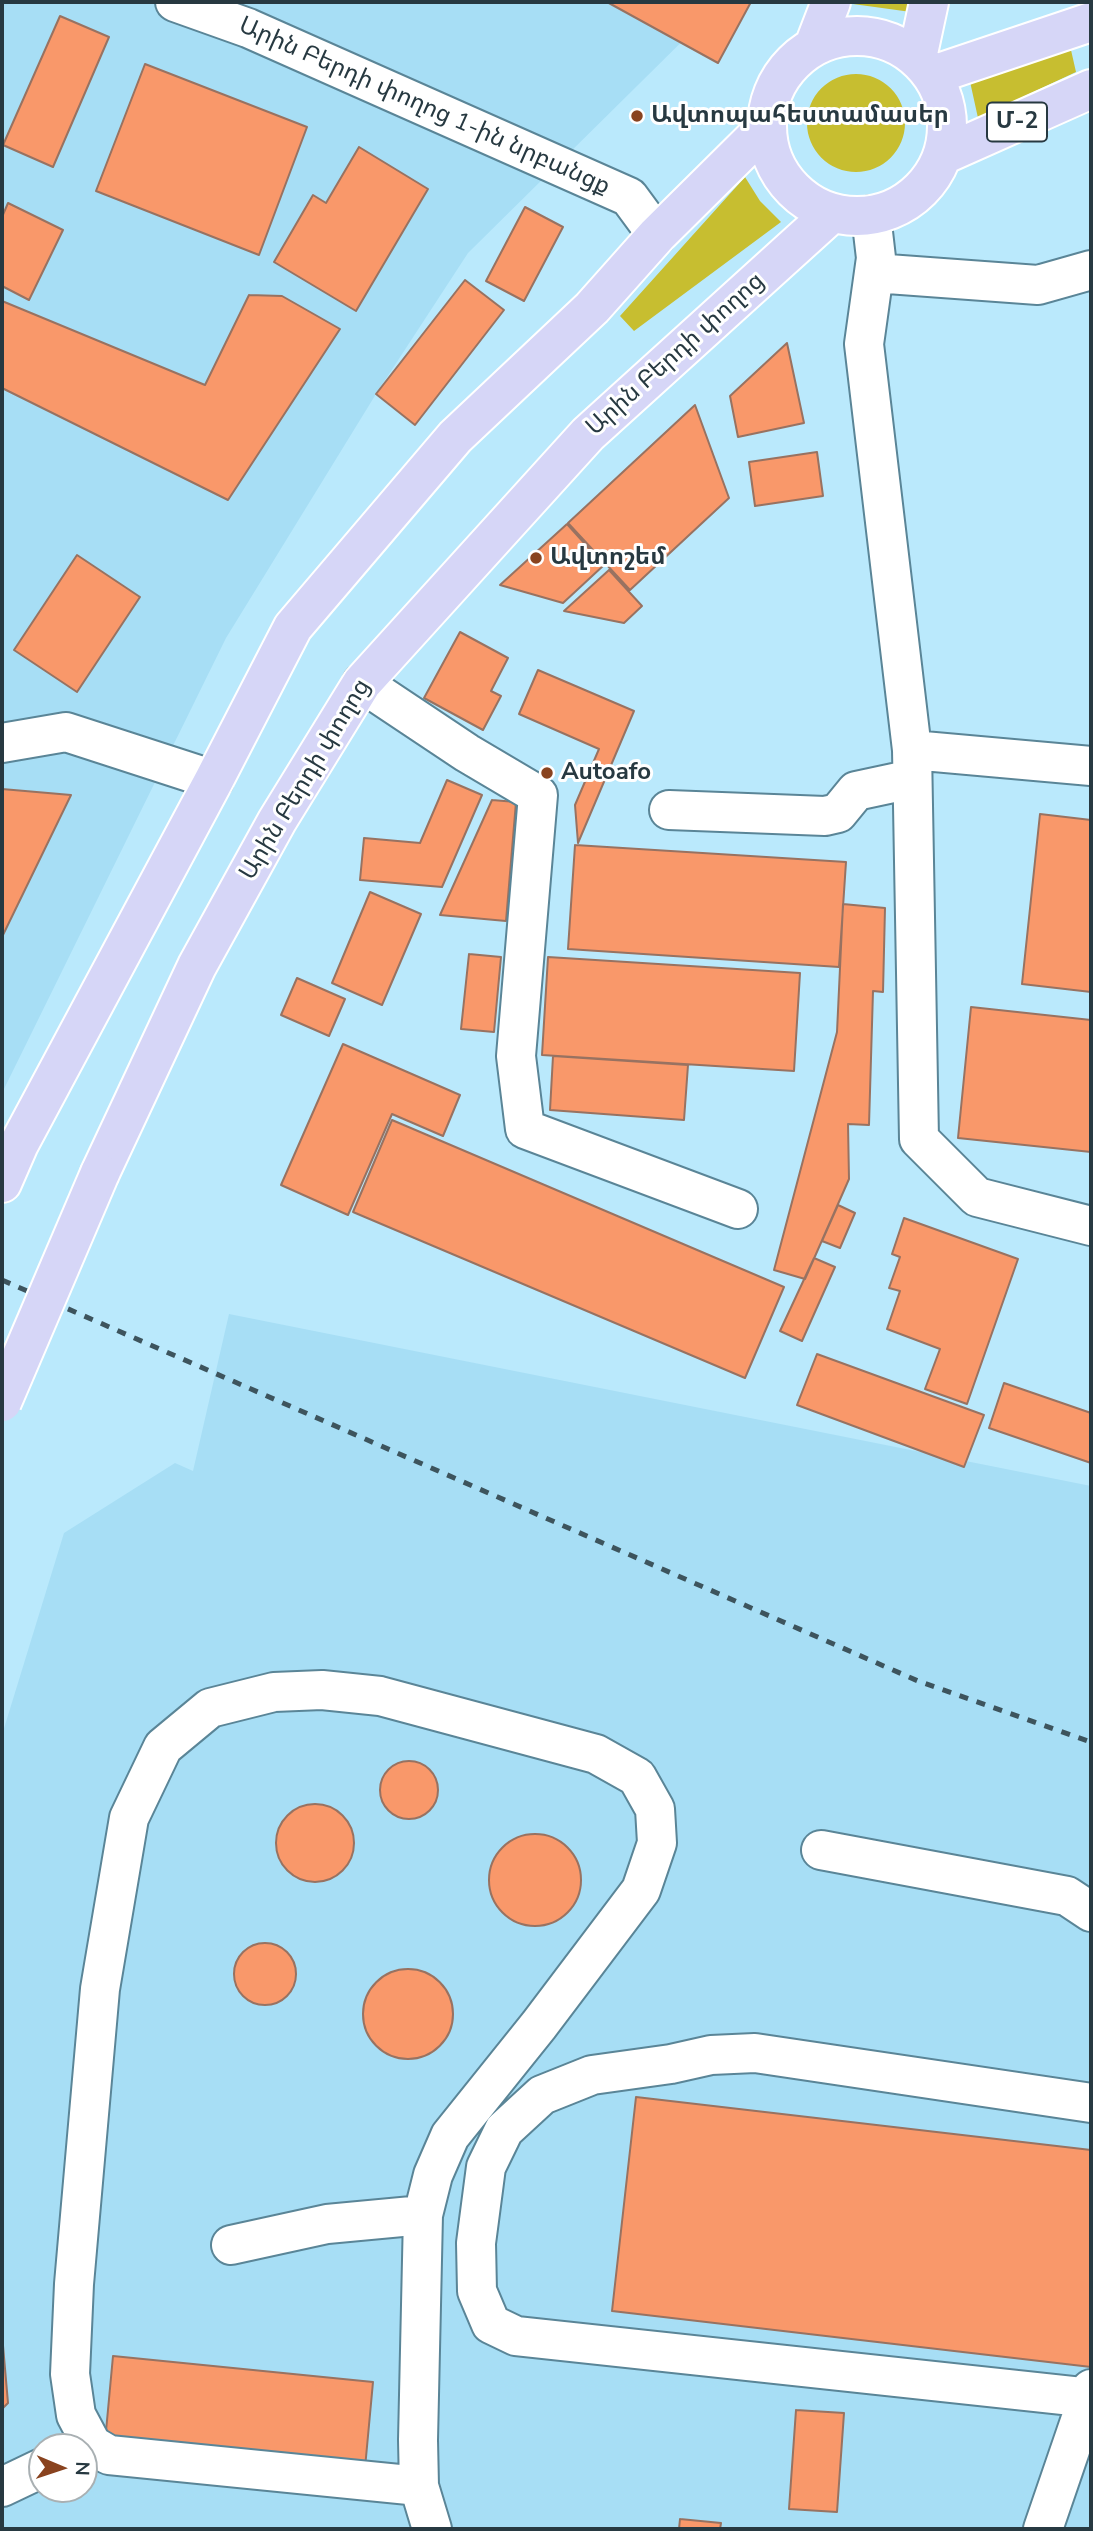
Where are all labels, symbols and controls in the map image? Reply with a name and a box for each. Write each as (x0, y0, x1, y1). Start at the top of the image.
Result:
street label: Արին Բերդի փողոց 1-ին նրբանցք (234, 12, 614, 202)
place label: Ավտոպահեստամասեր (651, 102, 949, 130)
road number: Մ-2 (987, 102, 1047, 141)
marker: Ավտոպահեստամասեր (629, 108, 645, 124)
street label: Արին Բերդի փողոց (581, 268, 771, 442)
place label: Ավտոշեմ (550, 544, 666, 572)
marker: Ավտոշեմ (528, 550, 544, 566)
street label: Արին Բերդի փողոց (235, 674, 377, 886)
place label: Autoafo (561, 759, 651, 787)
marker: Autoafo (539, 765, 555, 781)
north arrow (28, 2433, 98, 2503)
text: N (69, 2461, 95, 2476)

